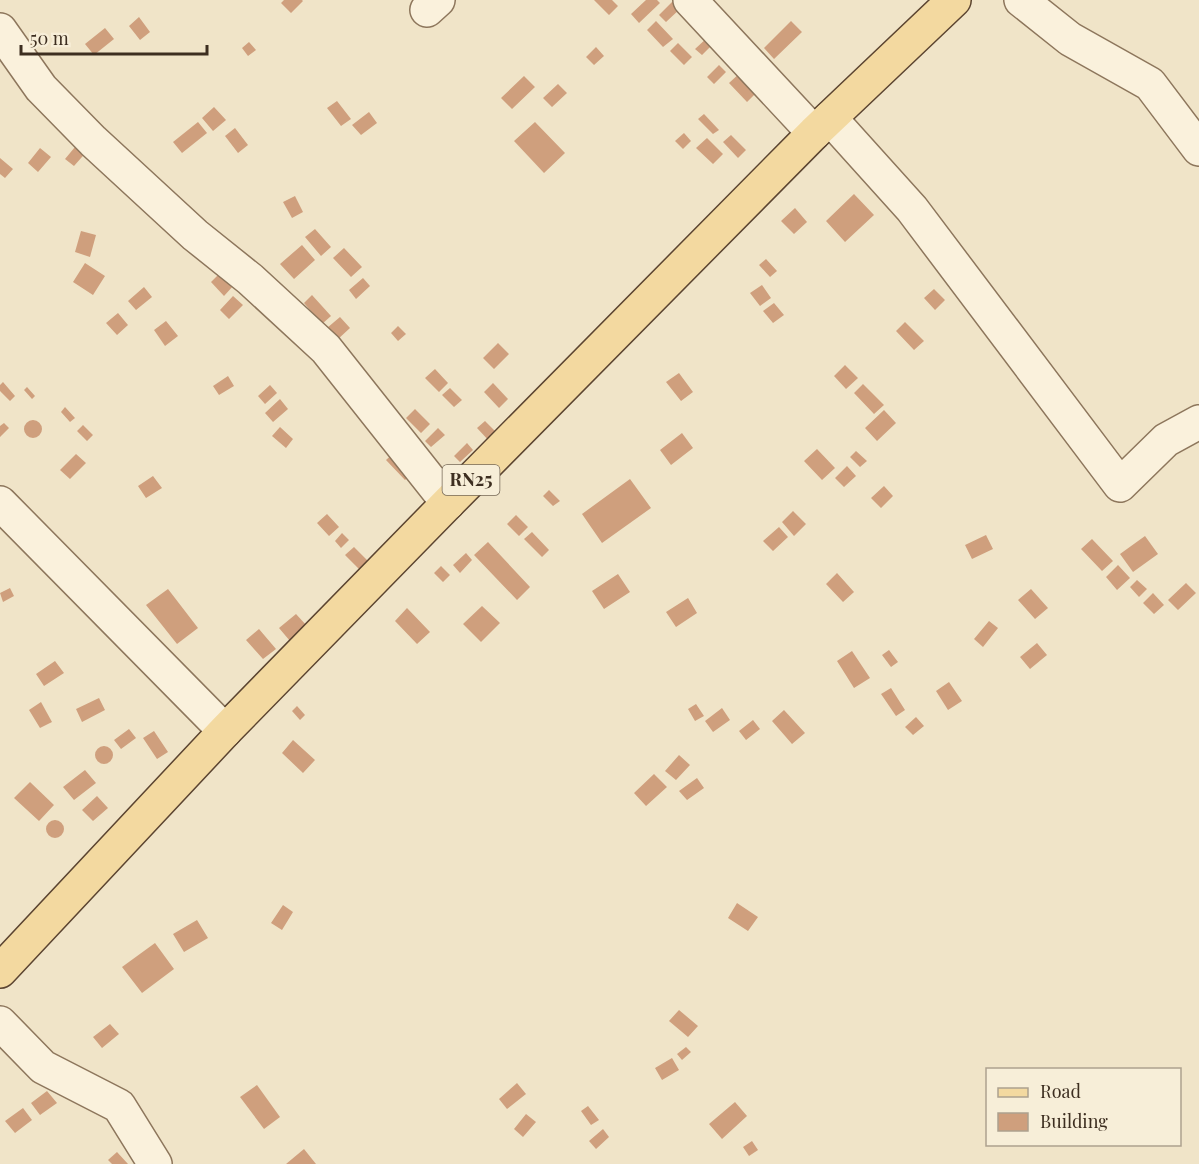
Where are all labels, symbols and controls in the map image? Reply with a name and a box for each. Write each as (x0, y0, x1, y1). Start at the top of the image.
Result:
scale bar (21, 18, 207, 56)
text: 50 m (30, 26, 69, 50)
road number: RN25 (442, 465, 500, 495)
legend (986, 1068, 1181, 1146)
text: Road (1040, 1079, 1081, 1103)
text: Building (1040, 1109, 1108, 1133)

